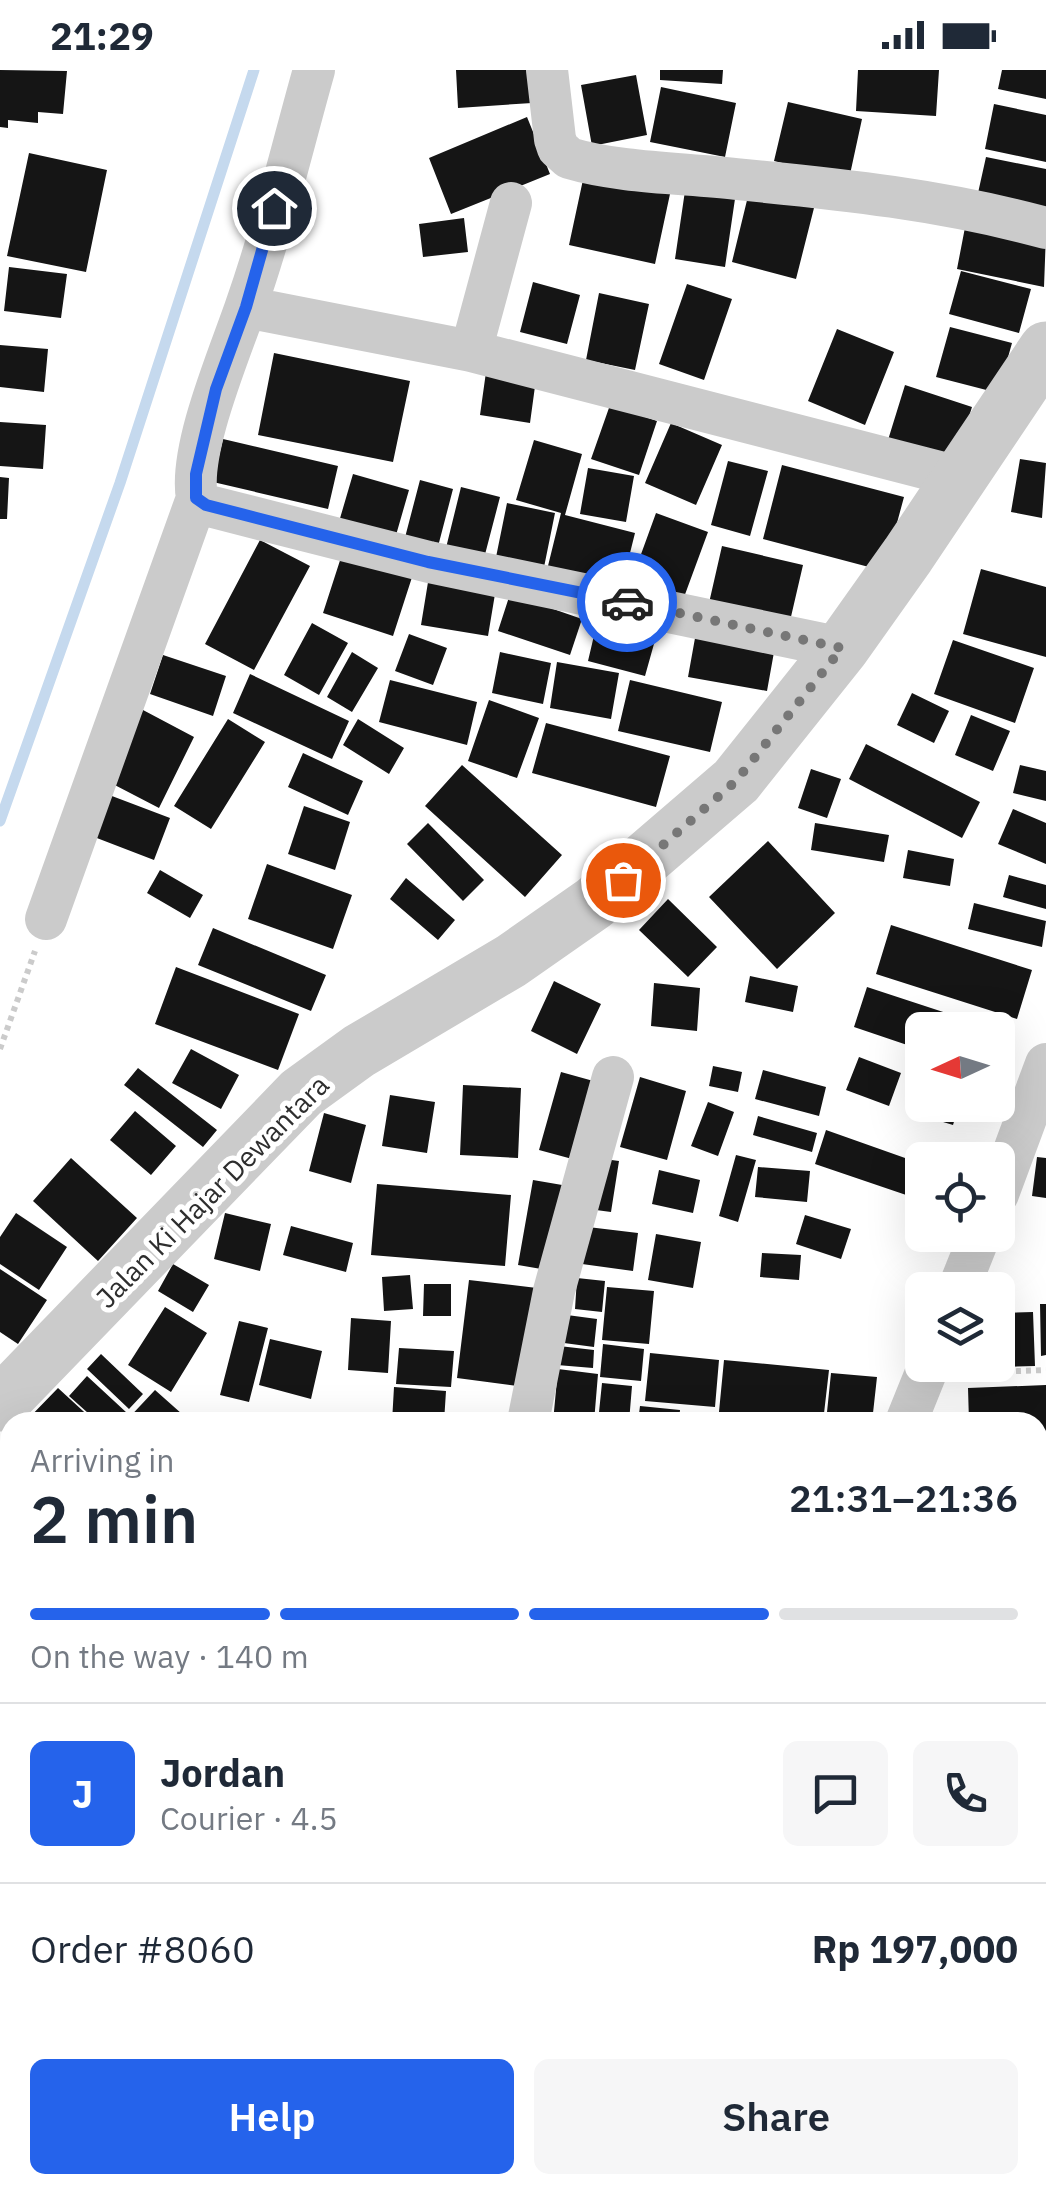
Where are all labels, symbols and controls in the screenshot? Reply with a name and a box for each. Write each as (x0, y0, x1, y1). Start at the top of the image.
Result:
text: 21:29 (50, 11, 154, 60)
pin (232, 166, 317, 251)
icon: home (247, 181, 302, 236)
courier (577, 552, 677, 652)
icon: car (600, 575, 655, 630)
pin (581, 838, 666, 923)
icon: bag (596, 853, 651, 908)
north arrow (905, 1012, 1015, 1122)
map controls (905, 1012, 1015, 1382)
street label: Jalan Ki Hajar Dewantara (87, 1066, 337, 1316)
button: locate (905, 1142, 1015, 1252)
button: layers (905, 1272, 1015, 1382)
text: Arriving in (30, 1439, 175, 1481)
text: 21:31–21:36 (789, 1473, 1018, 1522)
text: 2 min (30, 1476, 198, 1561)
text: On the way · 140 m (30, 1635, 309, 1677)
button: chat (783, 1741, 888, 1846)
button: phone (913, 1741, 1018, 1846)
text: Jordan (160, 1748, 285, 1797)
text: J (72, 1769, 93, 1818)
text: Courier · 4.5 (160, 1797, 338, 1839)
text: Order #8060 (30, 1924, 255, 1973)
text: Rp 197,000 (812, 1924, 1018, 1973)
button: Help (30, 2059, 514, 2174)
button: Share (534, 2059, 1018, 2174)

